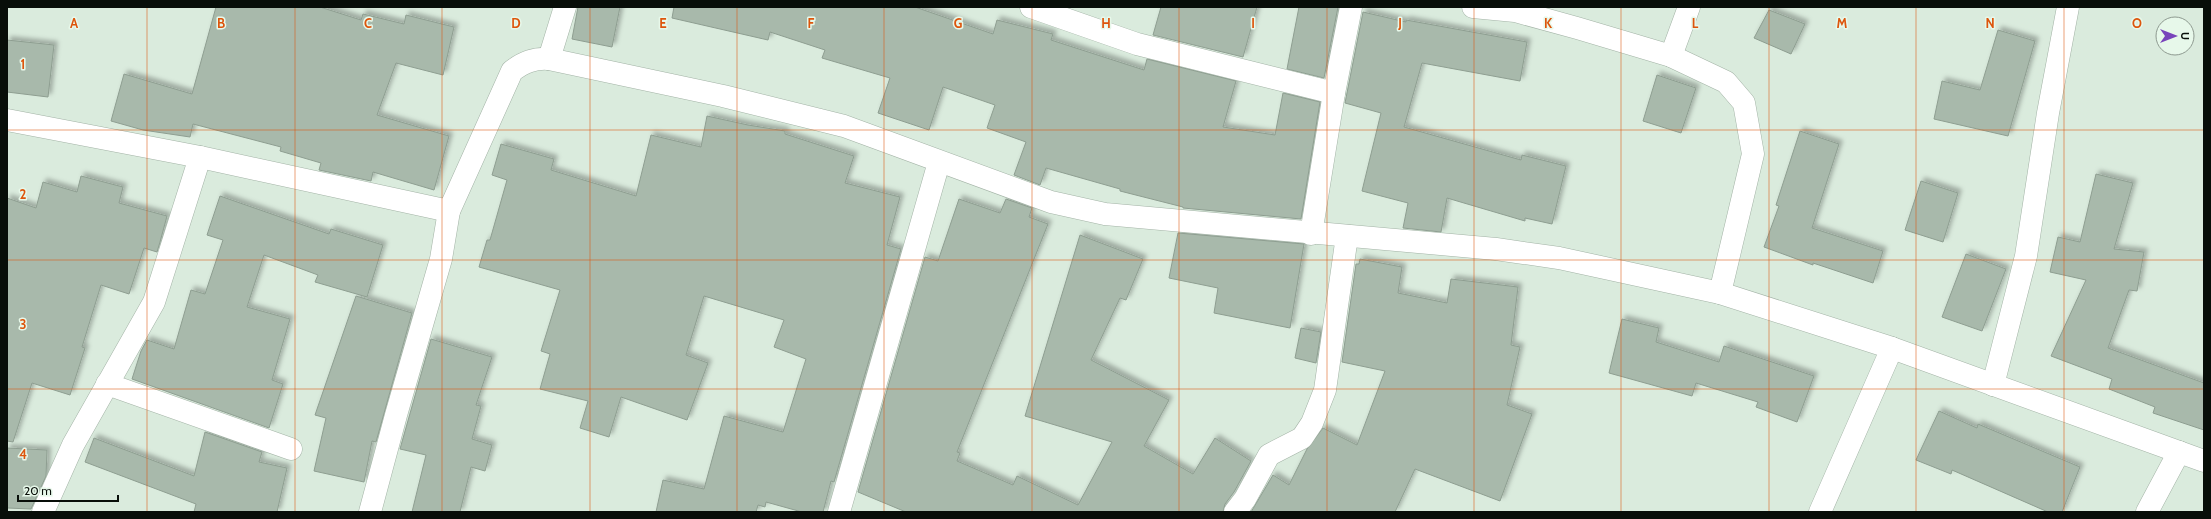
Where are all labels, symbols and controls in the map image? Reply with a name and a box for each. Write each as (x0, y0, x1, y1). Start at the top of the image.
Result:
text: A (70, 15, 79, 31)
text: B (217, 15, 225, 31)
text: C (364, 15, 372, 31)
text: D (511, 15, 521, 31)
text: E (659, 15, 667, 31)
text: F (808, 15, 815, 31)
text: G (954, 15, 963, 31)
text: H (1101, 15, 1111, 31)
text: I (1251, 15, 1255, 31)
text: J (1397, 15, 1402, 31)
text: K (1544, 15, 1553, 31)
text: L (1692, 15, 1699, 31)
text: M (1837, 15, 1848, 31)
text: N (1985, 15, 1995, 31)
text: O (2132, 15, 2142, 31)
north arrow (2155, 16, 2195, 56)
text: U (2178, 32, 2192, 40)
text: 1 (21, 56, 25, 72)
text: 2 (20, 186, 27, 202)
text: 3 (19, 316, 27, 332)
text: 4 (19, 446, 27, 462)
scale bar (18, 477, 118, 503)
text: 20 m (24, 483, 52, 498)

